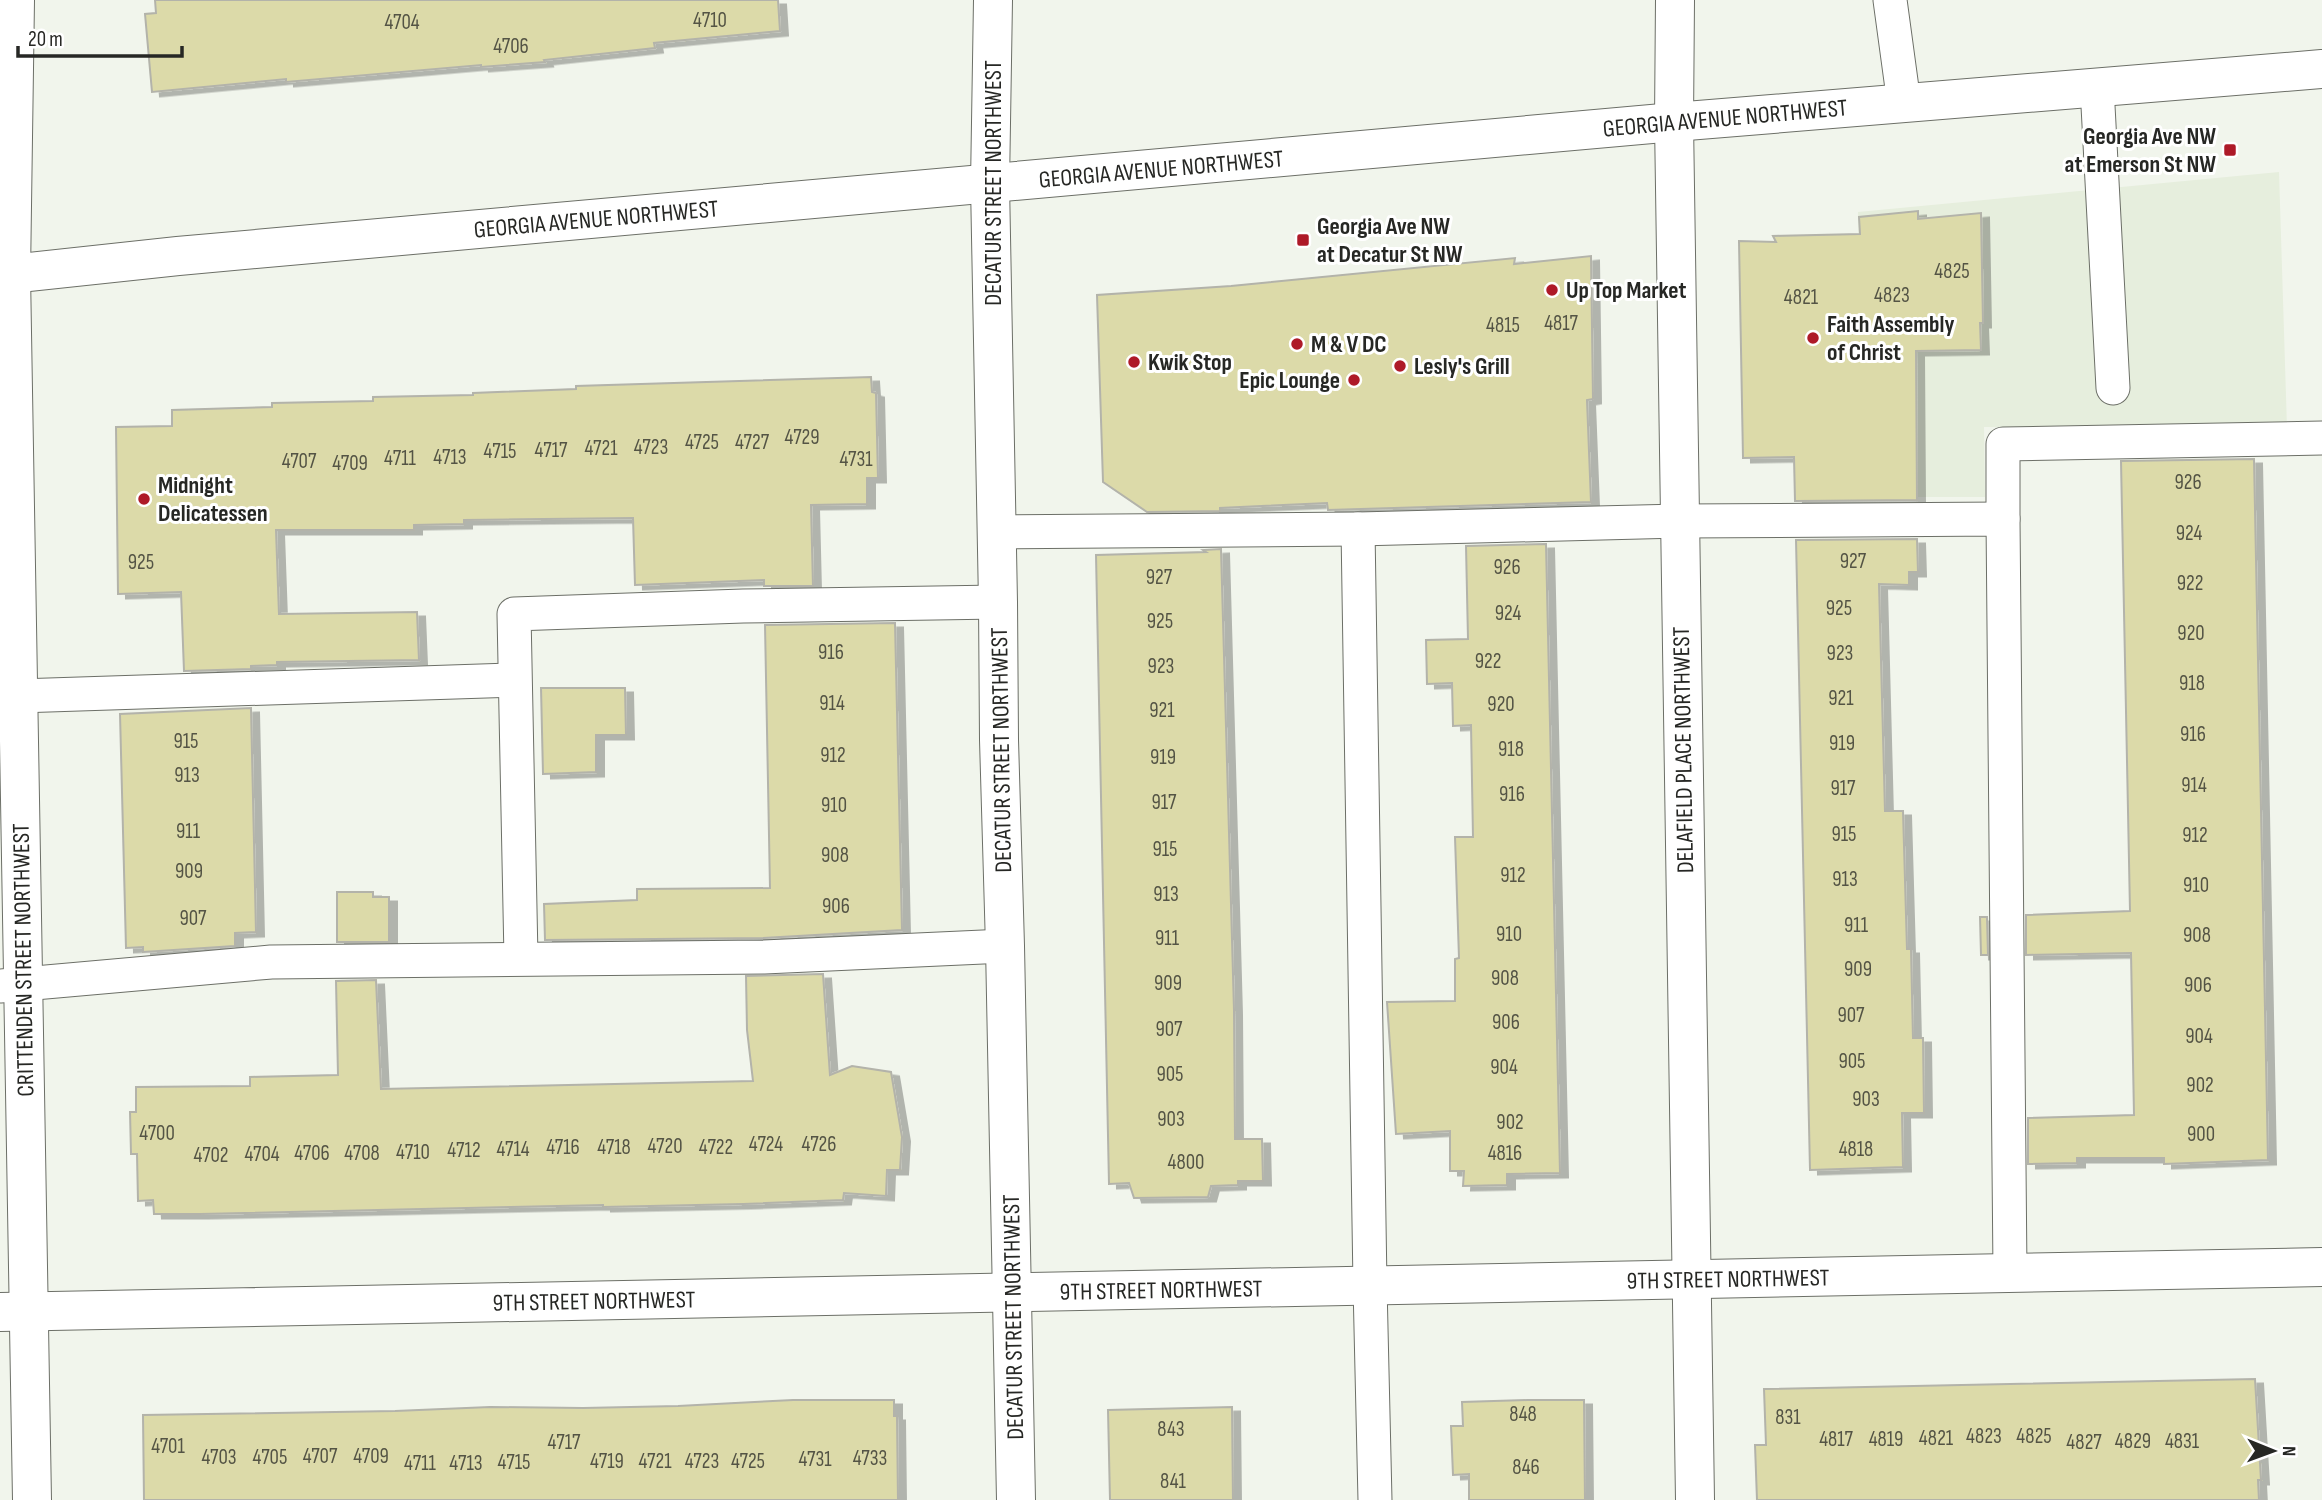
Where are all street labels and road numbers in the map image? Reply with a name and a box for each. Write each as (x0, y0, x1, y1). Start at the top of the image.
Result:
street label: DECATUR STREET NORTHWEST (979, 60, 1008, 306)
street label: GEORGIA AVENUE NORTHWEST (1601, 93, 1849, 144)
street label: GEORGIA AVENUE NORTHWEST (1037, 144, 1285, 195)
street label: GEORGIA AVENUE NORTHWEST (472, 194, 720, 245)
street label: DELAFIELD PLACE NORTHWEST (1667, 626, 1700, 874)
street label: DECATUR STREET NORTHWEST (985, 627, 1018, 873)
street label: CRITTENDEN STREET NORTHWEST (7, 823, 40, 1097)
street label: DECATUR STREET NORTHWEST (997, 1194, 1030, 1440)
street label: 9TH STREET NORTHWEST (1626, 1263, 1830, 1296)
street label: 9TH STREET NORTHWEST (1059, 1274, 1263, 1307)
street label: 9TH STREET NORTHWEST (492, 1285, 696, 1318)

